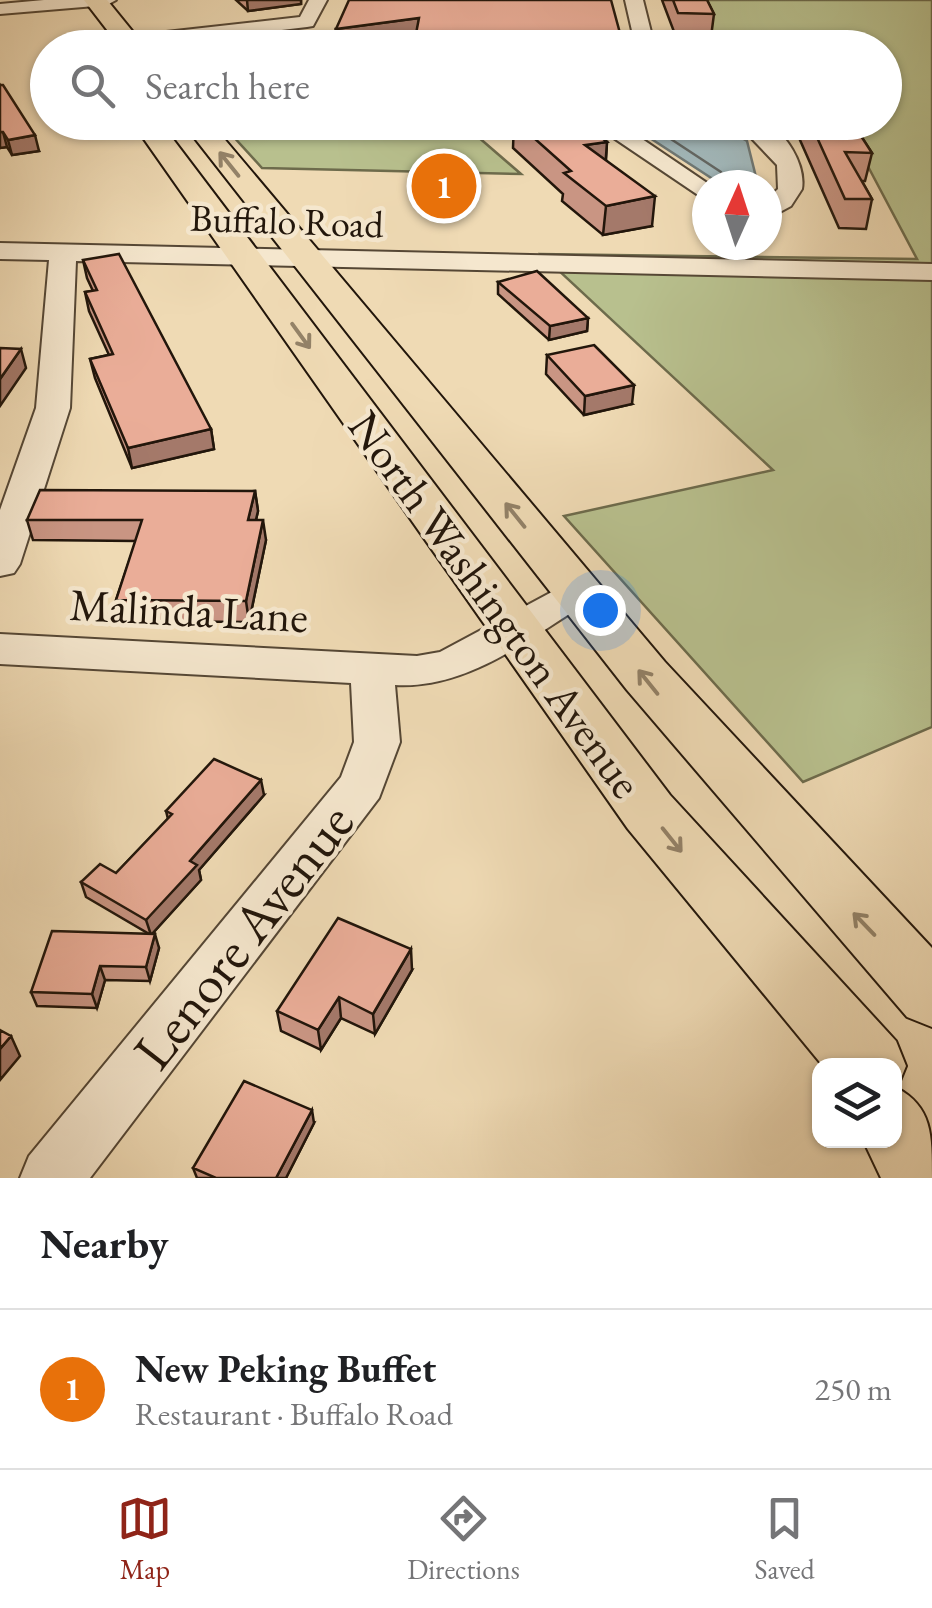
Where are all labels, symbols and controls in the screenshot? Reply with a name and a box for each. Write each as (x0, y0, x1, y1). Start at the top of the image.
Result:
search box (30, 30, 902, 140)
icon: search (65, 58, 120, 113)
text: Search here (145, 61, 310, 110)
pin: 1 (412, 148, 476, 224)
one-way arrow (218, 152, 240, 178)
north arrow (692, 170, 782, 260)
street label: Buffalo Road (189, 193, 385, 248)
one-way arrow (290, 322, 311, 349)
street label: North Washington Avenue (336, 399, 656, 809)
one-way arrow (504, 503, 526, 529)
street label: Malinda Lane (68, 575, 310, 645)
your location (575, 585, 626, 636)
one-way arrow (637, 669, 659, 695)
street label: Lenore Avenue (117, 788, 369, 1083)
one-way arrow (661, 827, 683, 853)
one-way arrow (852, 913, 876, 937)
map controls (812, 1058, 902, 1148)
button: layers (812, 1058, 902, 1148)
text: Nearby (40, 1216, 169, 1271)
text: New Peking Buffet (135, 1344, 436, 1393)
text: 1 (64, 1368, 81, 1410)
text: 250 m (815, 1368, 892, 1410)
text: Restaurant · Buffalo Road (135, 1393, 453, 1435)
tab: Map (117, 1491, 172, 1587)
tab: Directions (407, 1491, 520, 1587)
tab: Saved (755, 1491, 815, 1587)

